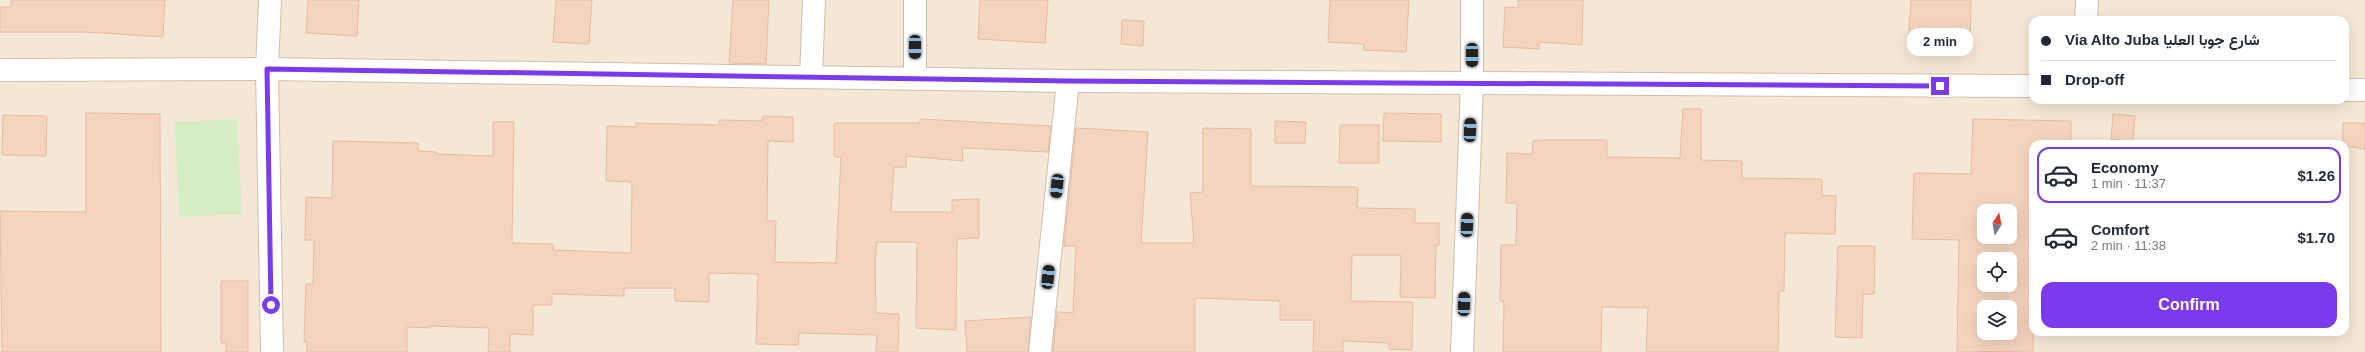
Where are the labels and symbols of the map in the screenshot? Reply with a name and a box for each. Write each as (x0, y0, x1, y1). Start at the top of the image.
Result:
callout: 2 min (1907, 28, 1973, 56)
car (909, 35, 921, 59)
car (1466, 43, 1478, 67)
route end (1931, 77, 1949, 95)
car (1464, 118, 1476, 142)
car (1050, 173, 1064, 199)
north arrow (1977, 204, 2017, 244)
car (1461, 213, 1473, 237)
car (1041, 264, 1055, 290)
car (1458, 292, 1470, 316)
route start (262, 296, 280, 314)

